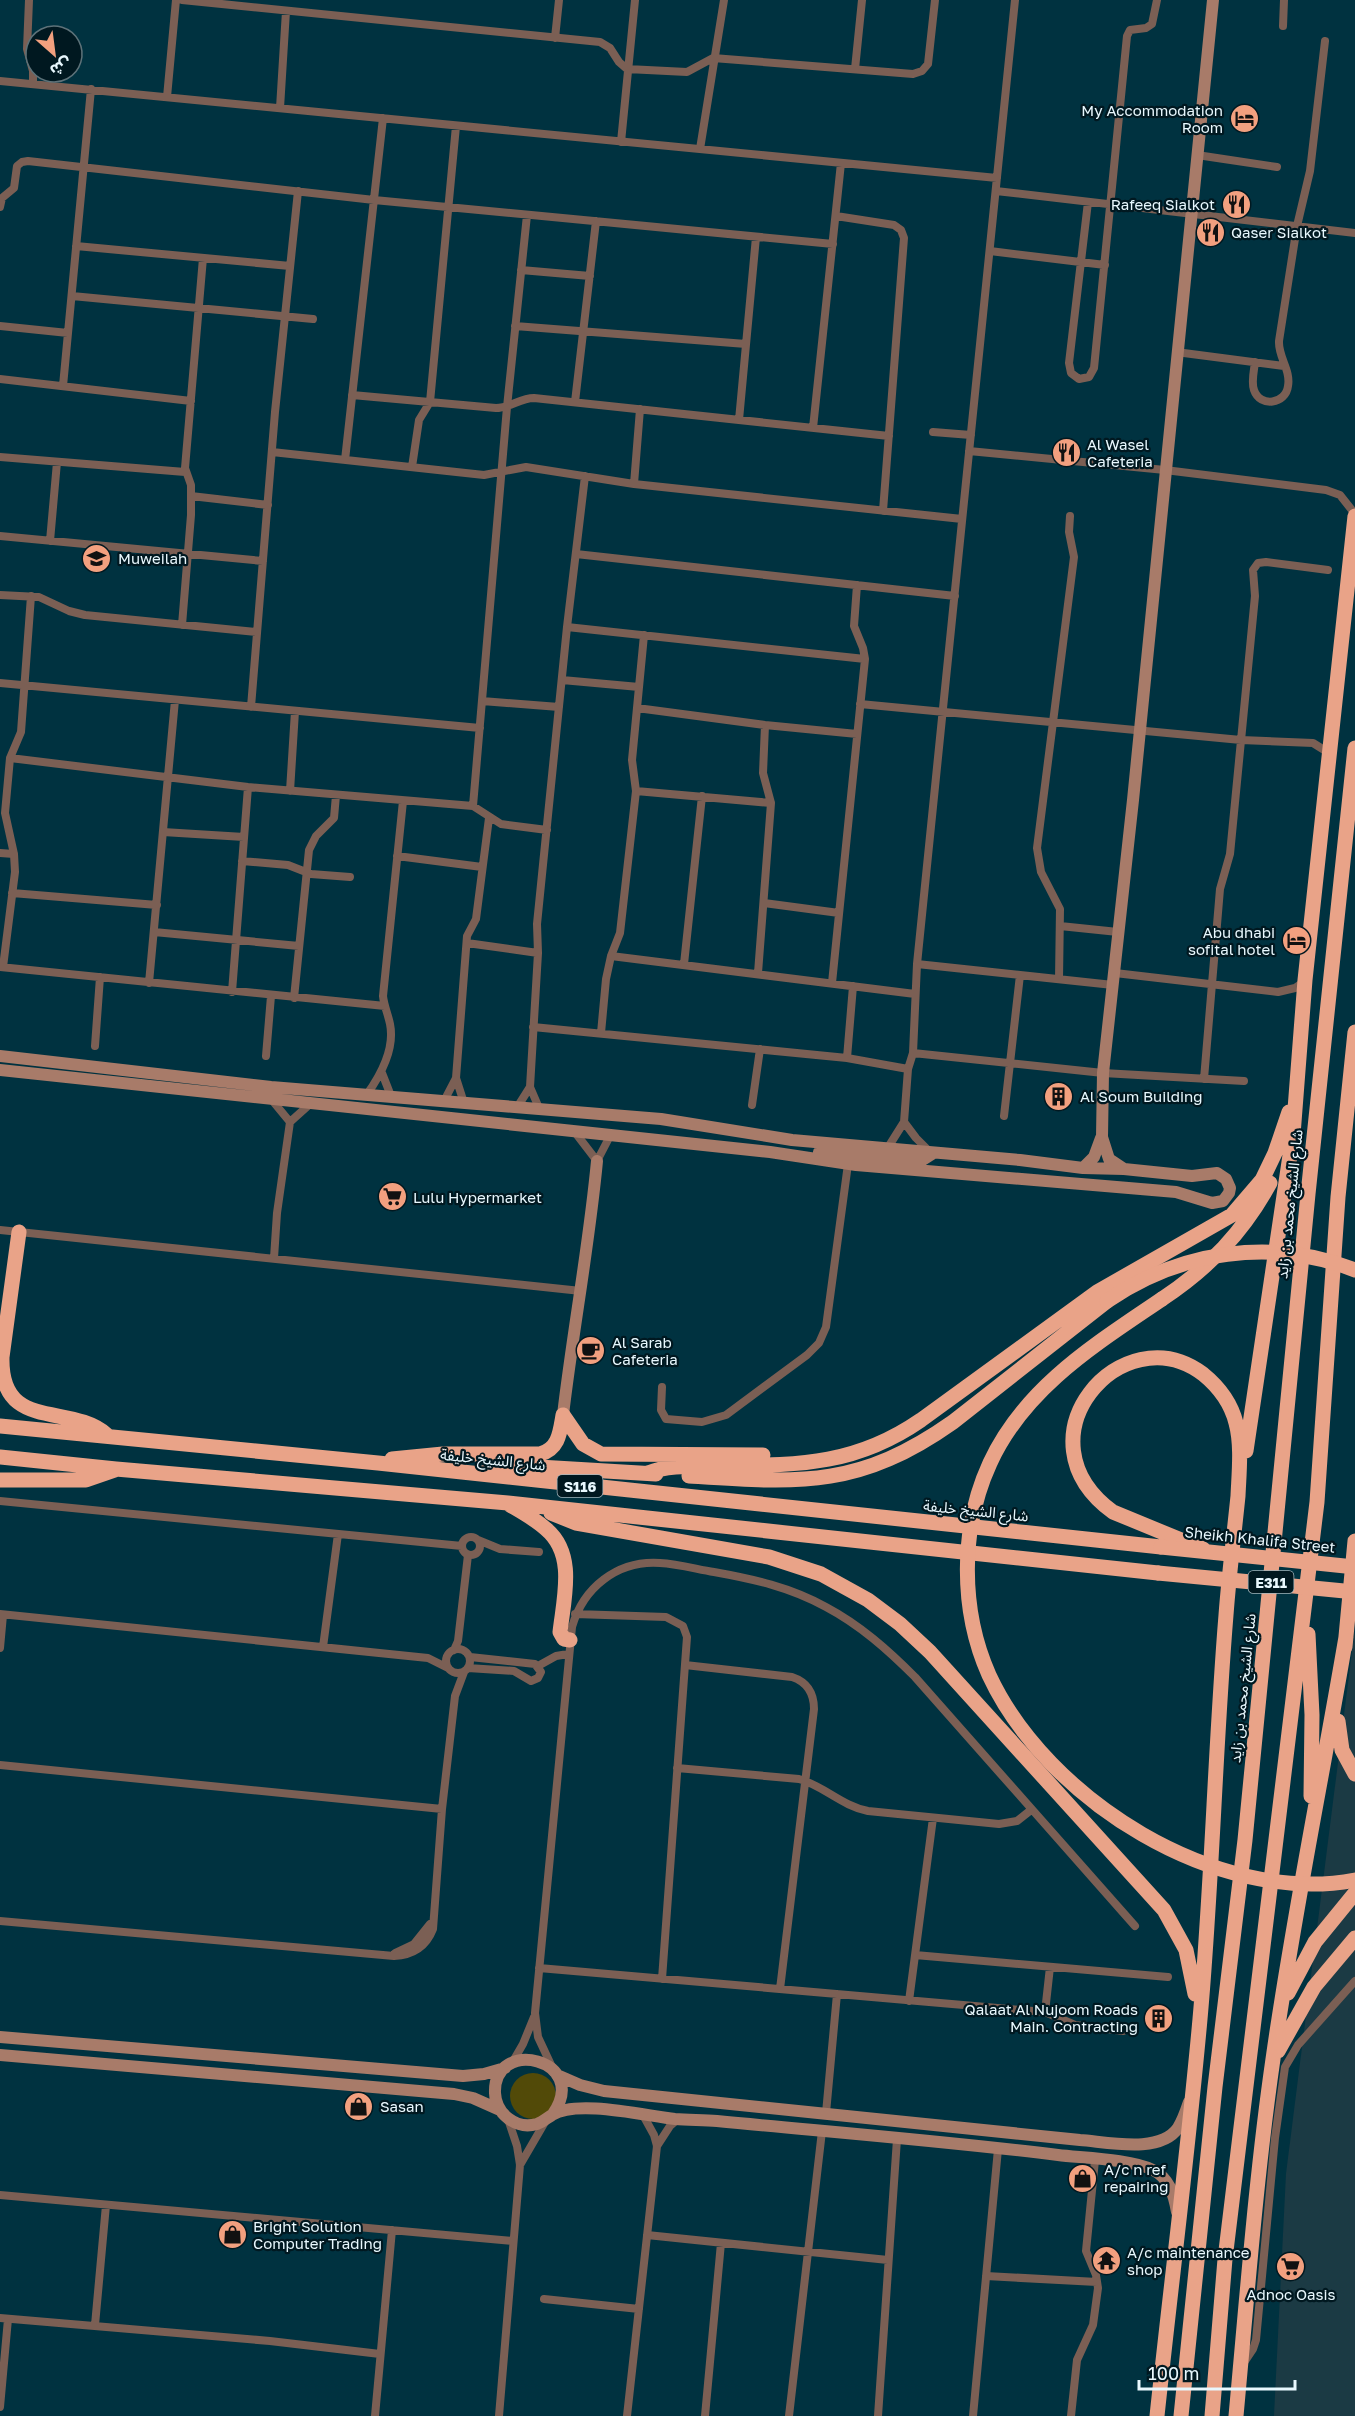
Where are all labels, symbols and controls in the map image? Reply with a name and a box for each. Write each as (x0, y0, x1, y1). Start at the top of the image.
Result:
north arrow (24, 24, 84, 84)
text: ش (47, 53, 75, 81)
place label: My Accommodation Room (1081, 101, 1223, 136)
hotel icon: My Accommodation Room (1228, 103, 1260, 135)
restaurant icon: Rafeeq Sialkot (1220, 188, 1252, 220)
place label: Rafeeq Sialkot (1111, 195, 1215, 213)
restaurant icon: Qaser Sialkot (1194, 216, 1226, 248)
place label: Qaser Sialkot (1231, 223, 1327, 241)
place label: Al Wasel Cafeteria (1087, 435, 1153, 470)
restaurant icon: Al Wasel Cafeteria (1050, 437, 1082, 469)
school or university icon: Muweilah (81, 542, 113, 574)
place label: Muweilah (118, 549, 187, 567)
place label: Abu dhabi sofital hotel (1188, 923, 1275, 958)
hotel icon: Abu dhabi sofital hotel (1280, 925, 1312, 957)
building icon: Al Soum Building (1043, 1080, 1075, 1112)
place label: Al Soum Building (1080, 1087, 1203, 1105)
street label: شارع الشيخ محمد بن زايد (1272, 1128, 1310, 1280)
supermarket icon: Lulu Hypermarket (376, 1181, 408, 1213)
place label: Lulu Hypermarket (413, 1188, 542, 1206)
place label: Al Sarab Cafeteria (612, 1333, 678, 1368)
cafe icon: Al Sarab Cafeteria (575, 1335, 607, 1367)
street label: شارع الشيخ خليفة (439, 1445, 547, 1477)
road number: S116 (558, 1475, 602, 1497)
street label: شارع الشيخ خليفة (922, 1496, 1030, 1528)
street label: Sheikh Khalifa Street (1184, 1522, 1336, 1556)
road number: E311 (1248, 1571, 1294, 1593)
street label: شارع الشيخ محمد بن زايد (1225, 1612, 1263, 1764)
place label: Qalaat Al Nujoom Roads Main. Contracting (965, 2000, 1138, 2035)
building icon: Qalaat Al Nujoom Roads Main. Contracting (1143, 2002, 1175, 2034)
shop icon: Sasan (343, 2090, 375, 2122)
place label: Sasan (380, 2097, 424, 2115)
place label: A/c n ref repairing (1104, 2160, 1168, 2195)
shop icon: A/c n ref repairing (1067, 2162, 1099, 2194)
place label: Bright Solution Computer Trading (253, 2217, 382, 2252)
shop icon: Bright Solution Computer Trading (216, 2219, 248, 2251)
place label: A/c maintenance shop (1127, 2243, 1250, 2278)
temple icon: A/c maintenance shop (1090, 2245, 1122, 2277)
supermarket icon: Adnoc Oasis (1275, 2251, 1307, 2283)
place label: Adnoc Oasis (1247, 2285, 1335, 2303)
scale bar (1139, 2353, 1295, 2391)
text: 100 m (1148, 2362, 1199, 2384)

